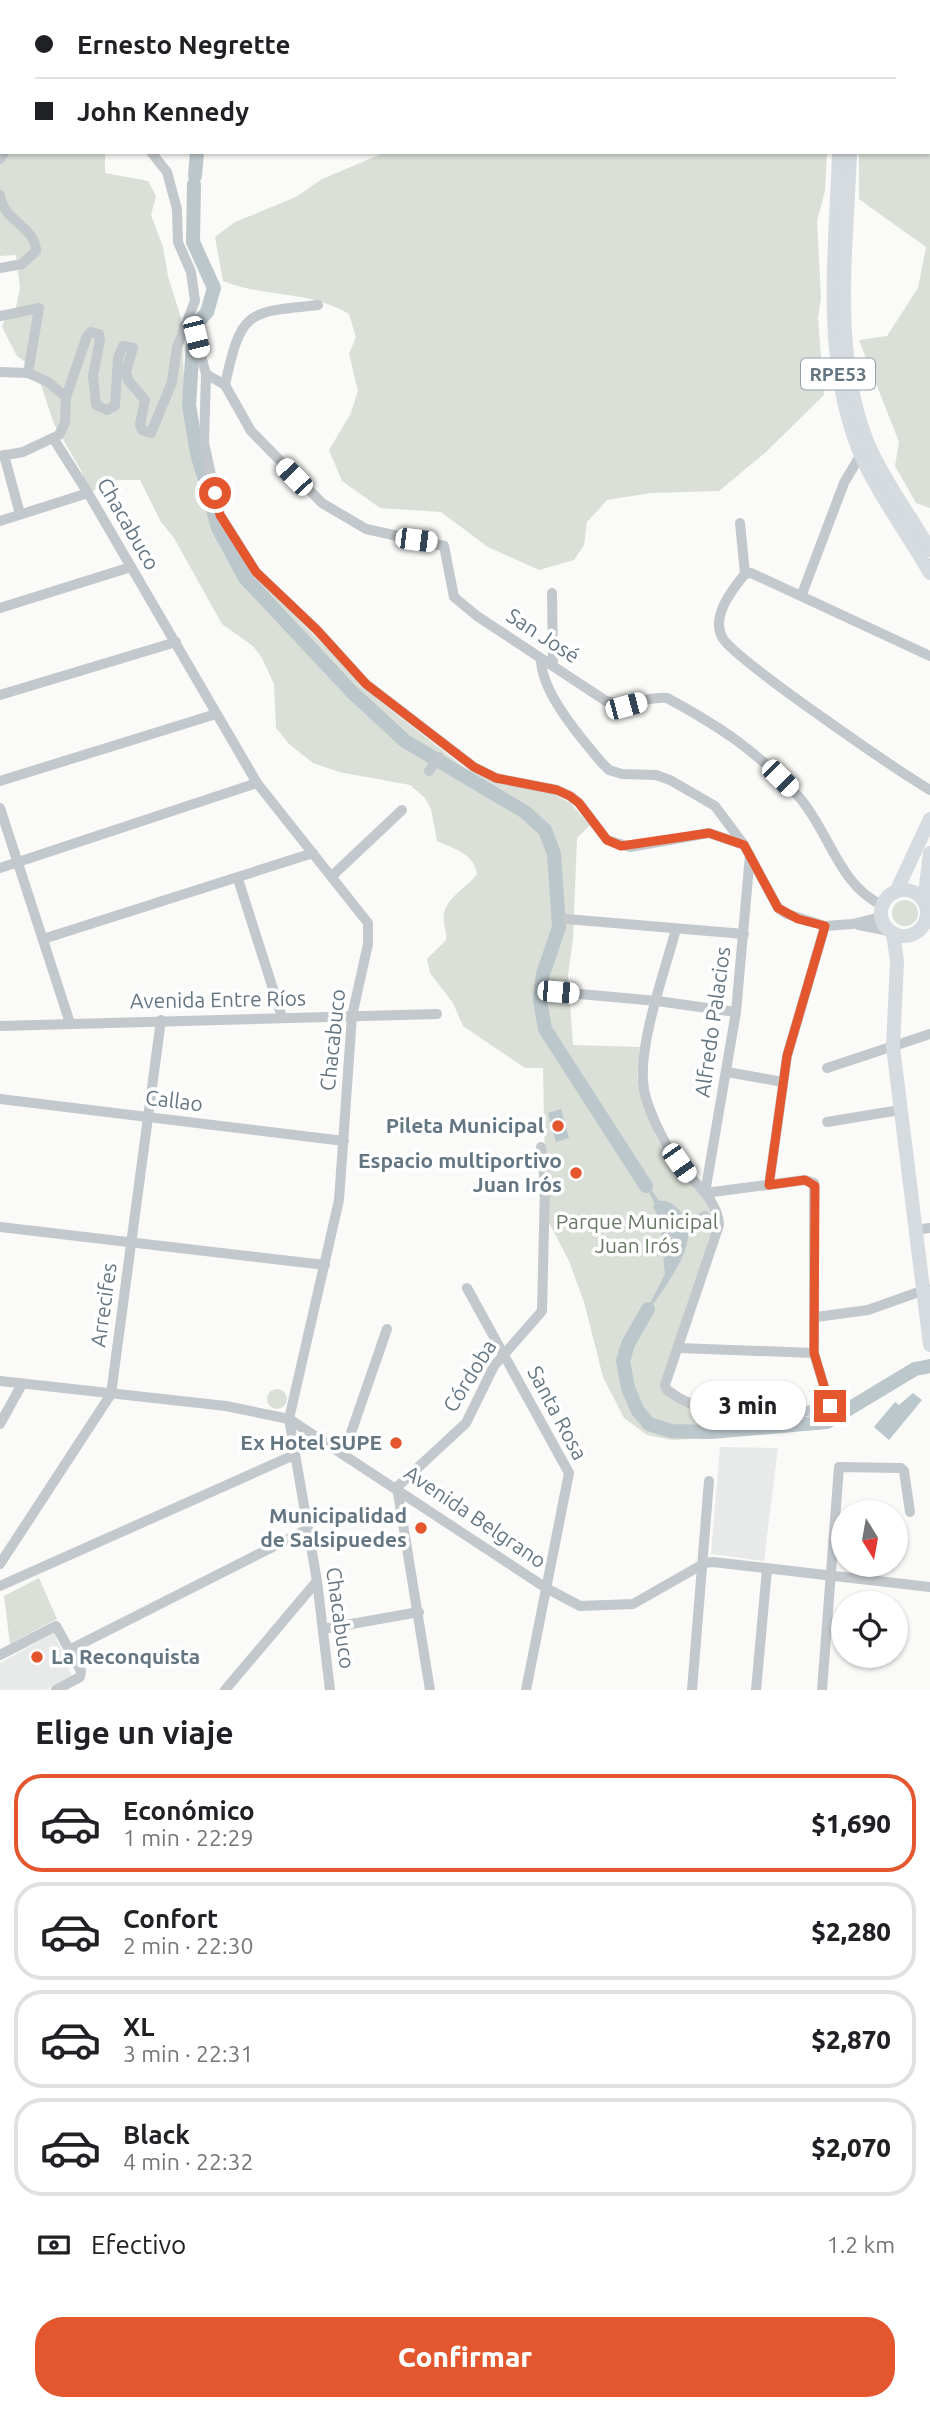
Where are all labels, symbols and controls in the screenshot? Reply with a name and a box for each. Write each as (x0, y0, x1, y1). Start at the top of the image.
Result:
text: Ernesto Negrette (77, 30, 290, 59)
text: John Kennedy (77, 97, 249, 126)
car (181, 314, 212, 360)
road number: RPE53 (801, 358, 875, 390)
car (272, 455, 317, 499)
street label: Chacabuco (93, 473, 165, 574)
route start (199, 477, 231, 509)
car (394, 527, 439, 553)
street label: San José (503, 603, 584, 668)
car (603, 690, 650, 722)
car (758, 756, 803, 800)
street label: Alfredo Palacios (690, 945, 734, 1099)
car (537, 980, 580, 1004)
street label: Avenida Entre Ríos (130, 985, 306, 1013)
street label: Chacabuco (315, 988, 349, 1092)
street label: Callao (144, 1085, 204, 1115)
place label: Pileta Municipal (386, 1113, 544, 1137)
marker: Pileta Municipal (550, 1118, 566, 1134)
car (659, 1140, 700, 1186)
place label: Espacio multiportivo Juan Irós (358, 1148, 562, 1196)
marker: Espacio multiportivo Juan Irós (568, 1165, 584, 1181)
park label: Parque Municipal Juan Irós (556, 1209, 718, 1257)
street label: Arrecifes (85, 1261, 121, 1348)
street label: Córdoba (438, 1335, 501, 1416)
street label: Santa Rosa (523, 1361, 593, 1464)
callout: 3 min (690, 1382, 806, 1430)
route end (814, 1390, 846, 1422)
text: 3 min (719, 1393, 777, 1418)
place label: Ex Hotel SUPE (240, 1430, 382, 1454)
marker: Ex Hotel SUPE (388, 1435, 404, 1451)
street label: Avenida Belgrano (400, 1460, 551, 1572)
north arrow (831, 1500, 908, 1577)
map controls (831, 1500, 908, 1668)
place label: Municipalidad de Salsipuedes (260, 1503, 407, 1551)
marker: Municipalidad de Salsipuedes (413, 1520, 429, 1536)
street label: Chacabuco (322, 1565, 360, 1670)
button: locate (831, 1591, 908, 1668)
place label: La Reconquista (51, 1644, 200, 1668)
marker: La Reconquista (29, 1649, 45, 1665)
text: Elige un viaje (35, 1714, 234, 1750)
icon: car (39, 1792, 102, 1855)
text: Económico (123, 1796, 255, 1825)
text: $1,690 (811, 1809, 891, 1838)
text: 1 min · 22:29 (123, 1825, 254, 1850)
icon: car (39, 1900, 102, 1963)
text: Confort (123, 1904, 218, 1933)
text: $2,280 (811, 1917, 891, 1946)
text: 2 min · 22:30 (123, 1933, 254, 1958)
icon: car (39, 2008, 102, 2071)
text: XL (123, 2012, 154, 2041)
text: $2,870 (811, 2025, 891, 2054)
text: 3 min · 22:31 (123, 2041, 254, 2066)
icon: car (39, 2116, 102, 2179)
text: Black (123, 2120, 190, 2149)
text: $2,070 (811, 2133, 891, 2162)
text: 4 min · 22:32 (123, 2149, 254, 2174)
icon: cash (35, 2226, 73, 2264)
text: Efectivo (91, 2230, 186, 2259)
text: 1.2 km (827, 2232, 895, 2257)
button: Confirmar (35, 2317, 895, 2397)

